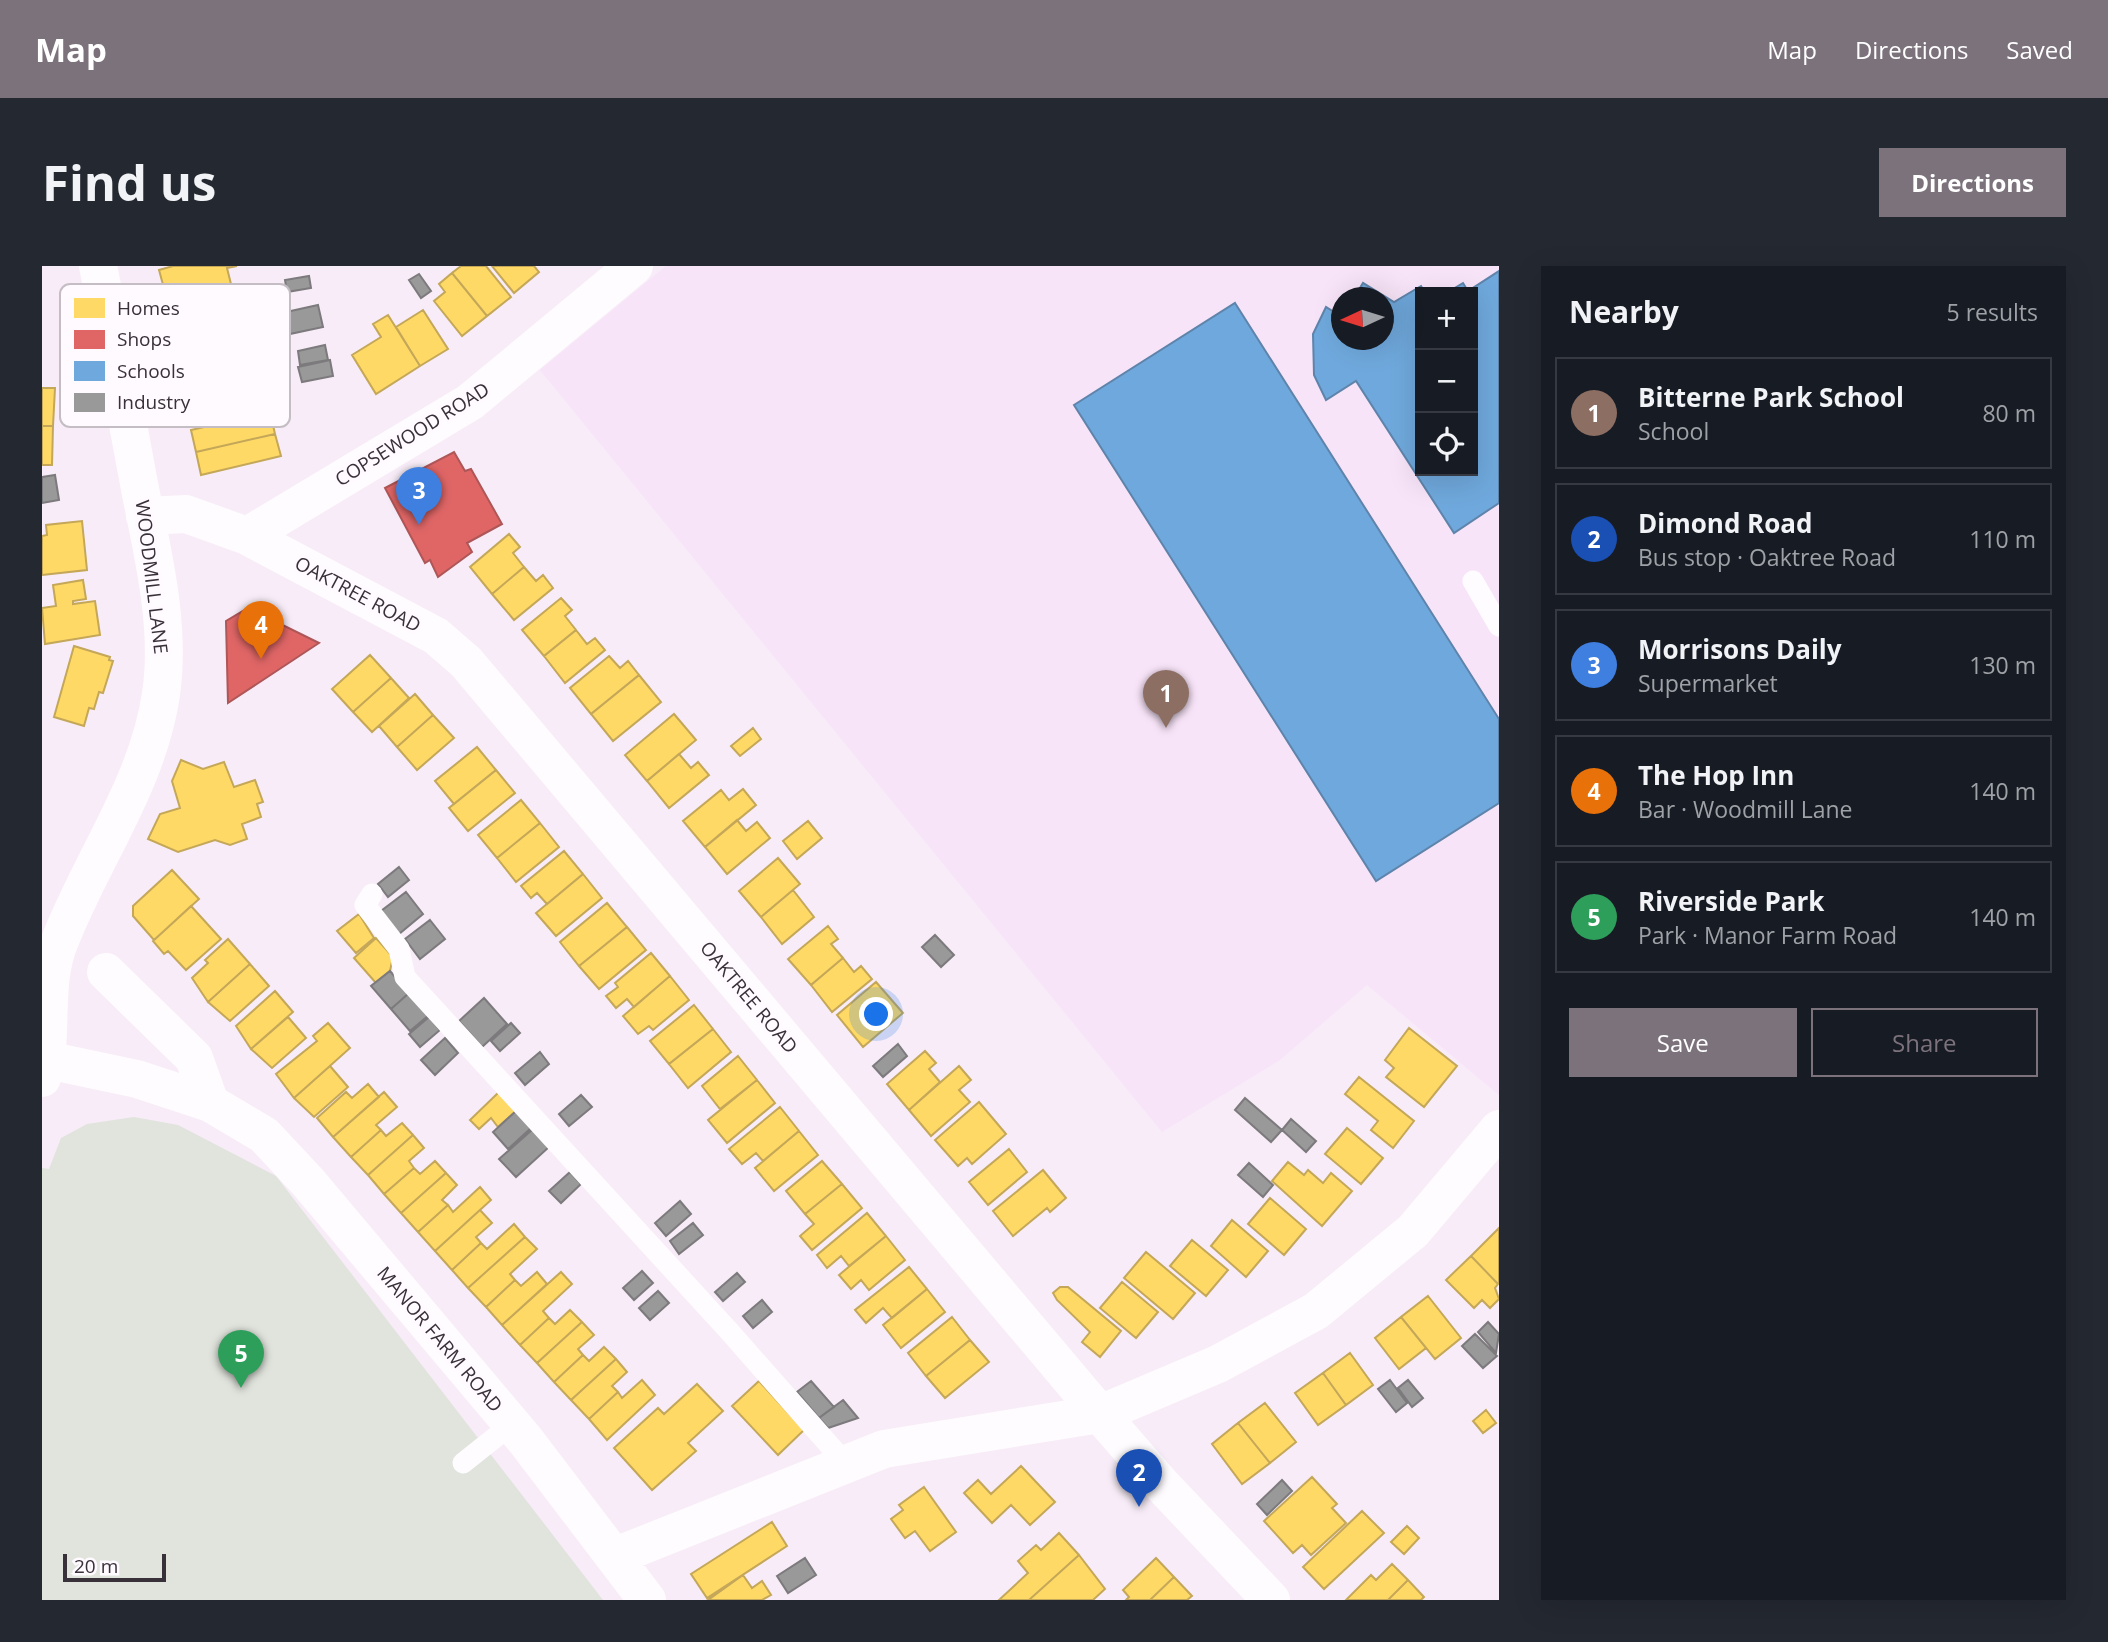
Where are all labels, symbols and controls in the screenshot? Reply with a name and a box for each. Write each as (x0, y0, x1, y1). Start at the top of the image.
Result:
text: Map (35, 27, 107, 72)
text: Map (1767, 33, 1817, 66)
text: Directions (1855, 33, 1968, 66)
text: Saved (2006, 33, 2073, 66)
button: Directions (1879, 148, 2066, 217)
text: Find us (42, 149, 216, 215)
legend (60, 284, 290, 427)
north arrow (1331, 287, 1394, 350)
map controls (1415, 287, 1478, 476)
button: + (1415, 287, 1478, 350)
text: Nearby (1569, 291, 1679, 332)
text: Homes (117, 295, 180, 321)
text: 5 results (1947, 296, 2038, 328)
text: Shops (117, 326, 171, 352)
button: − (1415, 350, 1478, 413)
text: Schools (117, 358, 185, 384)
street label: COPSEWOOD ROAD (330, 376, 494, 492)
text: Bitterne Park School (1638, 379, 1904, 415)
text: Industry (117, 389, 191, 415)
text: 1 (1587, 397, 1601, 429)
text: 80 m (1982, 397, 2036, 429)
button: locate (1415, 413, 1478, 476)
text: School (1638, 415, 1709, 447)
pin: 3 (396, 467, 442, 525)
street label: WOODMILL LANE (130, 499, 174, 655)
text: Dimond Road (1638, 505, 1813, 541)
text: 2 (1587, 523, 1601, 555)
text: 110 m (1969, 523, 2036, 555)
text: Bus stop · Oaktree Road (1638, 541, 1896, 573)
street label: OAKTREE ROAD (291, 550, 425, 638)
pin: 4 (238, 601, 284, 659)
text: Morrisons Daily (1638, 631, 1842, 667)
text: 3 (1587, 649, 1601, 681)
text: 130 m (1969, 649, 2036, 681)
text: Supermarket (1638, 667, 1778, 699)
pin: 1 (1143, 670, 1189, 728)
text: The Hop Inn (1638, 757, 1794, 793)
text: 4 (1587, 775, 1601, 807)
text: 140 m (1969, 775, 2036, 807)
text: Bar · Woodmill Lane (1638, 793, 1853, 825)
text: Riverside Park (1638, 883, 1824, 919)
text: 5 (1587, 901, 1601, 933)
text: 140 m (1969, 901, 2036, 933)
text: Park · Manor Farm Road (1638, 919, 1897, 951)
street label: OAKTREE ROAD (694, 935, 804, 1059)
your location (859, 997, 893, 1031)
button: Save (1569, 1008, 1797, 1077)
button: Share (1811, 1008, 2038, 1077)
street label: MANOR FARM ROAD (371, 1261, 509, 1417)
pin: 5 (218, 1330, 264, 1388)
pin: 2 (1116, 1449, 1162, 1507)
scale bar (63, 1551, 166, 1583)
text: 20 m (74, 1553, 118, 1579)

